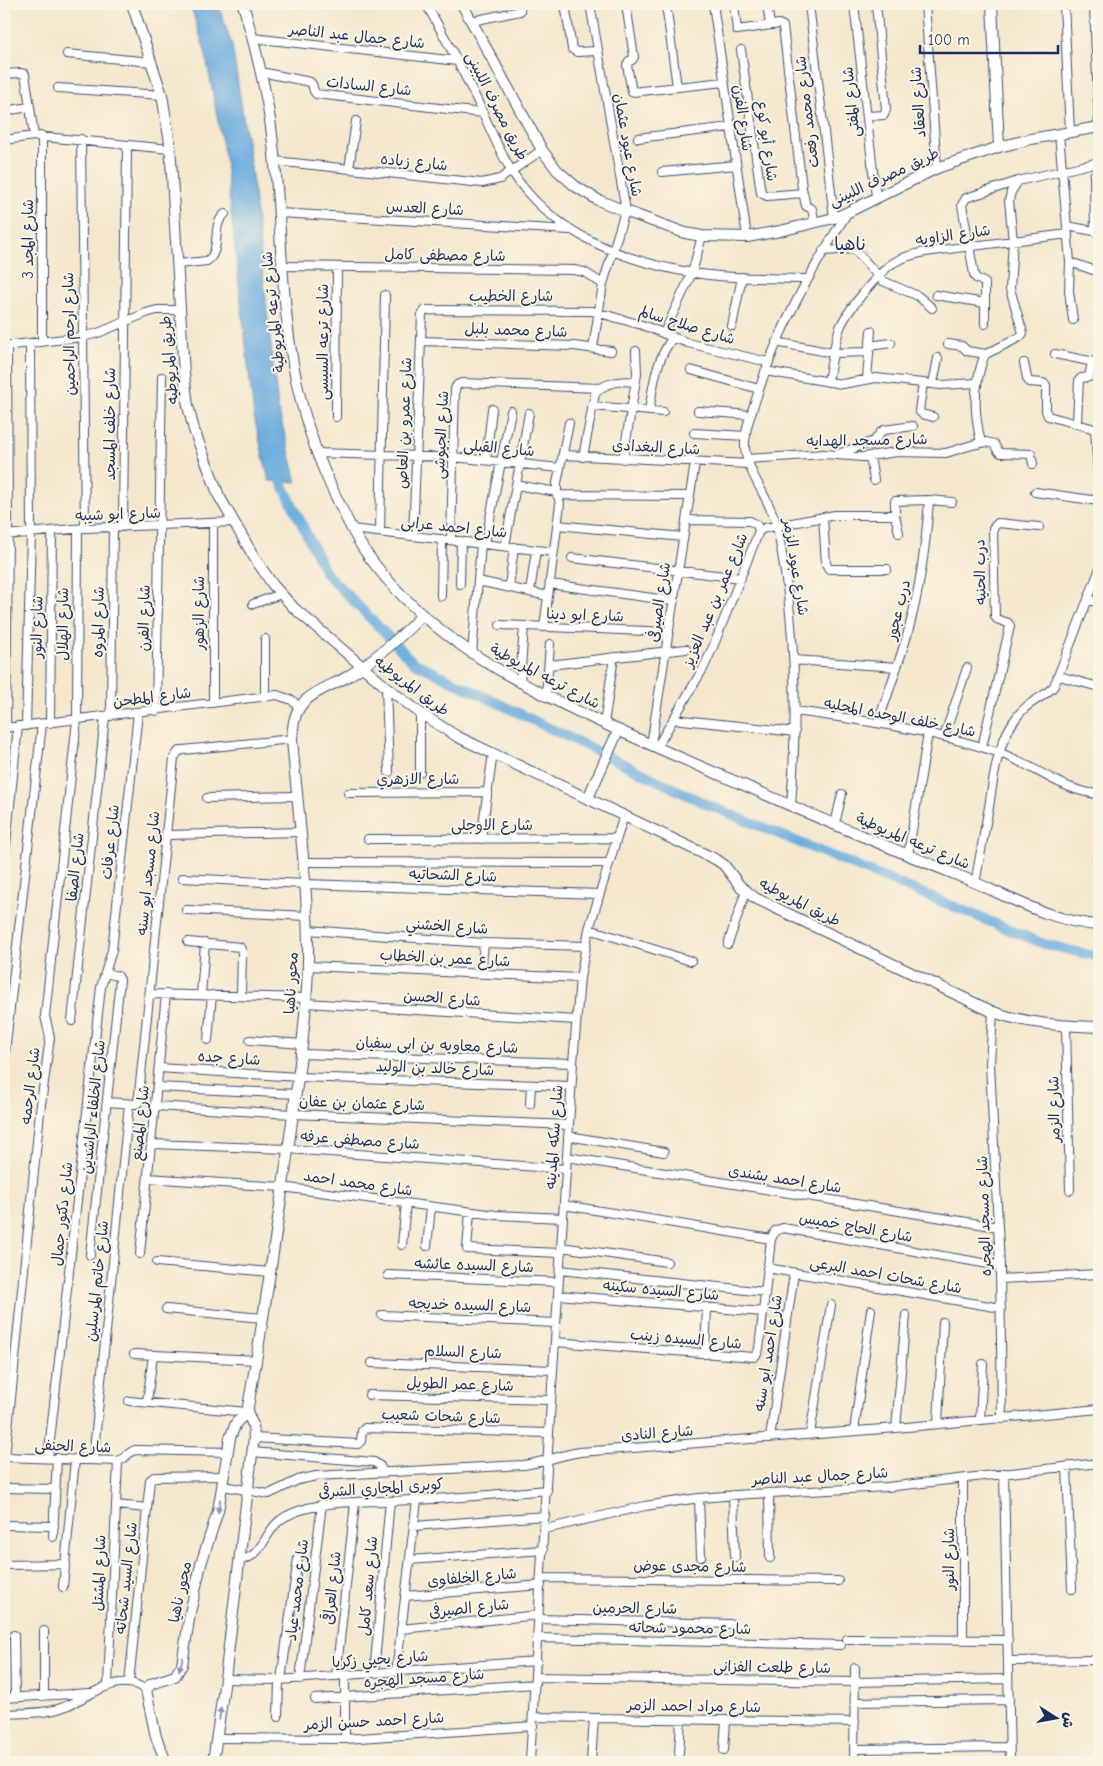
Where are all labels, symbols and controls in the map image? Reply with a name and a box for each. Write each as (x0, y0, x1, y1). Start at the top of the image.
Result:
street label: شارع جمال عبد الناصر (287, 20, 426, 53)
scale bar (920, 22, 1058, 54)
text: 100 m (928, 31, 970, 49)
street label: طريق مصرف اللبينى (461, 49, 532, 164)
street label: شارع محمد رفعت (791, 55, 824, 169)
street label: شارع المفتى (838, 66, 865, 138)
street label: شارع العقاد (907, 66, 930, 138)
street label: شارع السادات (325, 73, 413, 100)
street label: شارع الفرن (728, 84, 757, 153)
street label: شارع عبود عثمان (609, 92, 646, 198)
street label: شارع أبو كوع (751, 99, 782, 183)
street label: طريق مصرف اللبينى (826, 144, 942, 211)
street label: شارع زياده (379, 150, 448, 175)
street label: شارع العدس (386, 197, 464, 220)
street label: شارع المجد 3 (19, 199, 38, 279)
street label: شارع الزاويه (914, 221, 992, 250)
district label: ناهيا (834, 234, 866, 255)
street label: شارع مصطفى كامل (384, 245, 506, 266)
street label: شارع ترعه المريوطية (258, 250, 289, 373)
street label: شارع ارحم الراحمين (59, 272, 82, 396)
street label: شارع ترعه السيسى (314, 284, 333, 400)
street label: شارع الخطيب (469, 287, 553, 306)
street label: شارع صلاح سالم (636, 302, 737, 350)
street label: طريق المريوطيه (156, 315, 182, 405)
street label: شارع محمد بلبل (464, 319, 568, 342)
street label: شارع عمرو بن العاص (393, 357, 416, 489)
street label: شارع خلف المسجد (101, 367, 120, 481)
street label: شارع الجيوشى (430, 390, 453, 480)
street label: شارع مسجد الهدايه (806, 430, 928, 451)
street label: شارع القبلى (462, 436, 535, 461)
street label: شارع البغدادى (611, 436, 700, 459)
street label: شارع ابو شيبه (75, 504, 161, 525)
street label: شارع احمد عرابى (400, 512, 508, 543)
street label: شارع عبود الزمر (778, 516, 813, 617)
street label: شارع عمر بن عبد العزيز (678, 530, 752, 672)
street label: درب الحنيه (970, 539, 990, 605)
street label: شارع الصيرفى (643, 561, 675, 643)
street label: شارع الزهور (190, 576, 209, 651)
street label: درب عجور (882, 578, 914, 643)
street label: شارع الفرن (134, 584, 155, 652)
street label: شارع المروه (88, 586, 109, 658)
street label: شارع الهلال (54, 587, 73, 661)
street label: شارع النور (27, 596, 48, 659)
street label: شارع ابو دينا (546, 605, 624, 626)
street label: شارع ترعه المريوطية (487, 639, 603, 713)
street label: طريق المريوطيه (371, 652, 453, 720)
street label: شارع المطحن (112, 683, 192, 712)
street label: شارع خلف الوحده المحليه (822, 693, 977, 742)
street label: شارع الازهري (377, 770, 459, 790)
street label: شارع عرفات (97, 804, 124, 881)
street label: شارع ترعه المريوطية (853, 809, 973, 874)
street label: شارع مسجد ابو سنه (133, 810, 164, 936)
street label: شارع الاوجلى (451, 816, 533, 835)
street label: شارع الصفا (62, 832, 89, 902)
street label: شارع الشحاتيه (409, 864, 497, 887)
street label: طريق المريوطيه (756, 874, 844, 930)
street label: شارع الخشني (405, 914, 489, 942)
street label: شارع عمر بن الخطاب (379, 946, 511, 971)
street label: محور ناهيا (280, 951, 302, 1015)
street label: شارع الحسن (403, 986, 481, 1011)
street label: شارع معاويه بن ابى سفيان (355, 1033, 519, 1058)
street label: شارع الخلفاء الراشدين (77, 1039, 110, 1175)
street label: شارع الرحمه (16, 1046, 45, 1126)
street label: شارع جده (197, 1047, 261, 1070)
street label: شارع خالد بن الوليد (375, 1057, 495, 1080)
street label: شارع الزمر (1044, 1076, 1065, 1143)
street label: شارع المصنع (127, 1084, 155, 1162)
street label: شارع سكه المدينه (541, 1084, 568, 1190)
street label: شارع عثمان بن عفان (299, 1092, 425, 1115)
street label: شارع مصطفى عرفه (300, 1127, 420, 1154)
street label: شارع مسجد الهجره (973, 1155, 996, 1277)
street label: شارع دكتور جمال (48, 1161, 77, 1267)
street label: شارع احمد بشندى (727, 1161, 843, 1198)
street label: شارع محمد احمد (302, 1166, 414, 1201)
street label: شارع الحاج خميس (798, 1208, 914, 1247)
street label: شارع خاتم المرسلين (82, 1219, 115, 1343)
street label: شارع شحات احمد البرعى (808, 1253, 963, 1298)
street label: شارع السيده عائشه (414, 1254, 534, 1277)
street label: شارع السيده سكينه (602, 1276, 720, 1305)
street label: شارع احمد ابو سنه (750, 1293, 787, 1413)
street label: شارع السيده خديجه (408, 1294, 532, 1317)
street label: شارع السيده زينب (629, 1325, 743, 1354)
street label: شارع السلام (424, 1342, 502, 1364)
street label: شارع عمر الطويل (406, 1373, 514, 1396)
street label: شارع شحات شعيب (381, 1405, 501, 1428)
street label: شارع النادى (620, 1421, 694, 1446)
street label: شارع الحنفى (34, 1436, 112, 1457)
street label: شارع جمال عبد الناصر (750, 1463, 889, 1490)
street label: كوبرى المجاري الشرقى (318, 1473, 444, 1503)
one-way arrow (215, 1499, 223, 1514)
street label: شارع السيد شحاته (111, 1521, 142, 1635)
street label: شارع النور (940, 1528, 959, 1591)
street label: شارع المشتل (89, 1534, 110, 1612)
street label: شارع سعد كامل (355, 1535, 382, 1637)
street label: شارع محمد عياد (282, 1538, 313, 1642)
street label: شارع العراقى (317, 1550, 346, 1626)
street label: شارع مجدى عوض (633, 1556, 747, 1577)
street label: محور ناهيا (165, 1560, 195, 1624)
street label: شارع الخلفاوى (426, 1564, 518, 1591)
street label: شارع الصيرفى (428, 1594, 510, 1622)
street label: شارع الحرمين (593, 1598, 677, 1619)
street label: شارع محمود شحاته (629, 1618, 751, 1639)
street label: شارع يحيي زكريا (331, 1647, 429, 1675)
one-way arrow (177, 1657, 185, 1672)
street label: شارع طلعت الفزانى (713, 1657, 831, 1678)
street label: شارع مسجد الهجره (363, 1665, 485, 1692)
north arrow (1030, 1694, 1080, 1744)
street label: شارع مراد احمد الزمر (626, 1696, 761, 1717)
one-way arrow (216, 1706, 224, 1722)
street label: شارع احمد حسن الزمر (302, 1708, 445, 1735)
text: ش (1058, 1711, 1078, 1730)

